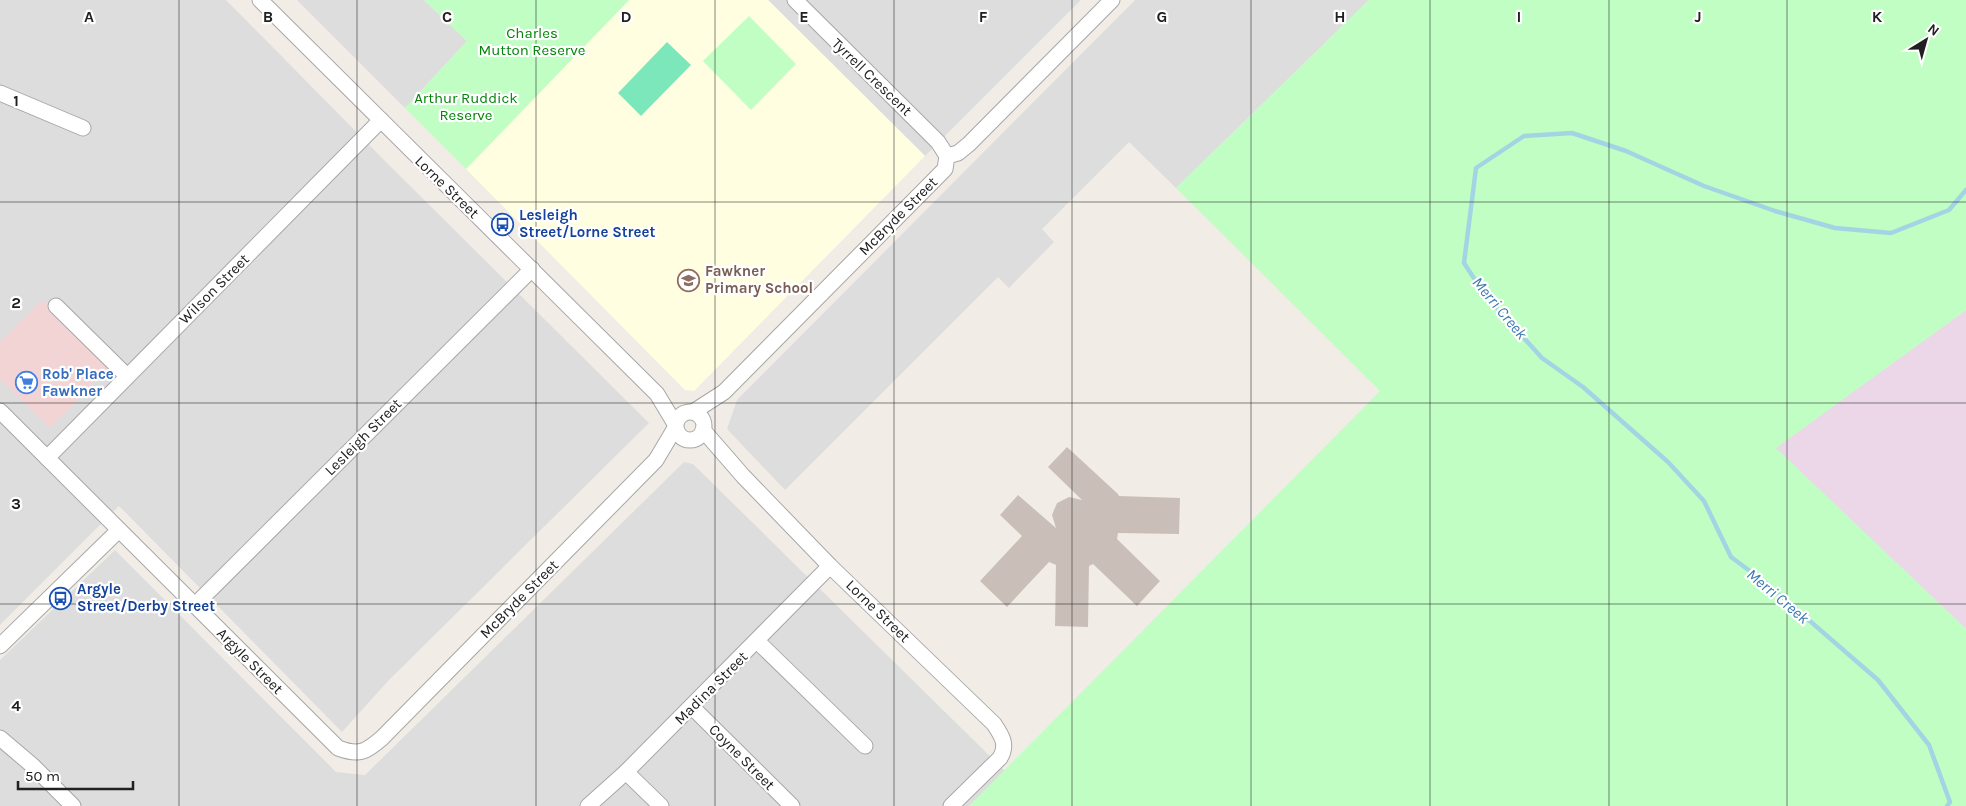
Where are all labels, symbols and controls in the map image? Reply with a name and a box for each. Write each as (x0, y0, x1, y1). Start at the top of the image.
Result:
text: A (84, 7, 94, 26)
text: B (263, 7, 273, 26)
text: C (442, 7, 452, 26)
text: D (621, 7, 632, 26)
text: E (799, 7, 809, 26)
text: F (979, 7, 988, 26)
text: G (1157, 7, 1167, 26)
text: H (1334, 7, 1346, 26)
text: I (1517, 7, 1521, 26)
text: J (1694, 7, 1702, 26)
text: K (1872, 7, 1883, 26)
north arrow (1901, 15, 1951, 65)
text: N (1924, 20, 1943, 40)
park label: Charles Mutton Reserve (478, 24, 586, 59)
street label: Tyrrell Crescent (828, 34, 916, 120)
park label: Arthur Ruddick Reserve (414, 89, 518, 124)
text: 1 (13, 91, 19, 110)
street label: Lorne Street (411, 152, 483, 222)
street label: McBryde Street (855, 173, 941, 259)
place label: Lesleigh Street/Lorne Street (519, 206, 655, 241)
bus stop icon: Lesleigh Street/Lorne Street (491, 212, 515, 236)
street label: Wilson Street (175, 250, 253, 328)
place label: Fawkner Primary School (705, 262, 813, 297)
school or university icon: Fawkner Primary School (677, 268, 701, 292)
water label: Merri Creek (1468, 273, 1532, 344)
text: 2 (11, 293, 21, 312)
place label: Rob' Place Fawkner (42, 365, 114, 400)
supermarket icon: Rob' Place Fawkner (14, 371, 38, 395)
street label: Lesleigh Street (321, 395, 405, 479)
text: 3 (11, 494, 21, 513)
street label: McBryde Street (476, 556, 562, 642)
water label: Merri Creek (1743, 564, 1814, 628)
street label: Lorne Street (842, 576, 914, 646)
place label: Argyle Street/Derby Street (77, 580, 215, 615)
bus stop icon: Argyle Street/Derby Street (49, 586, 73, 610)
street label: Argyle Street (213, 624, 287, 698)
street label: Madina Street (671, 647, 752, 728)
text: 4 (11, 696, 21, 715)
street label: Coyne Street (705, 720, 779, 794)
scale bar (18, 758, 132, 790)
text: 50 m (25, 767, 60, 785)

